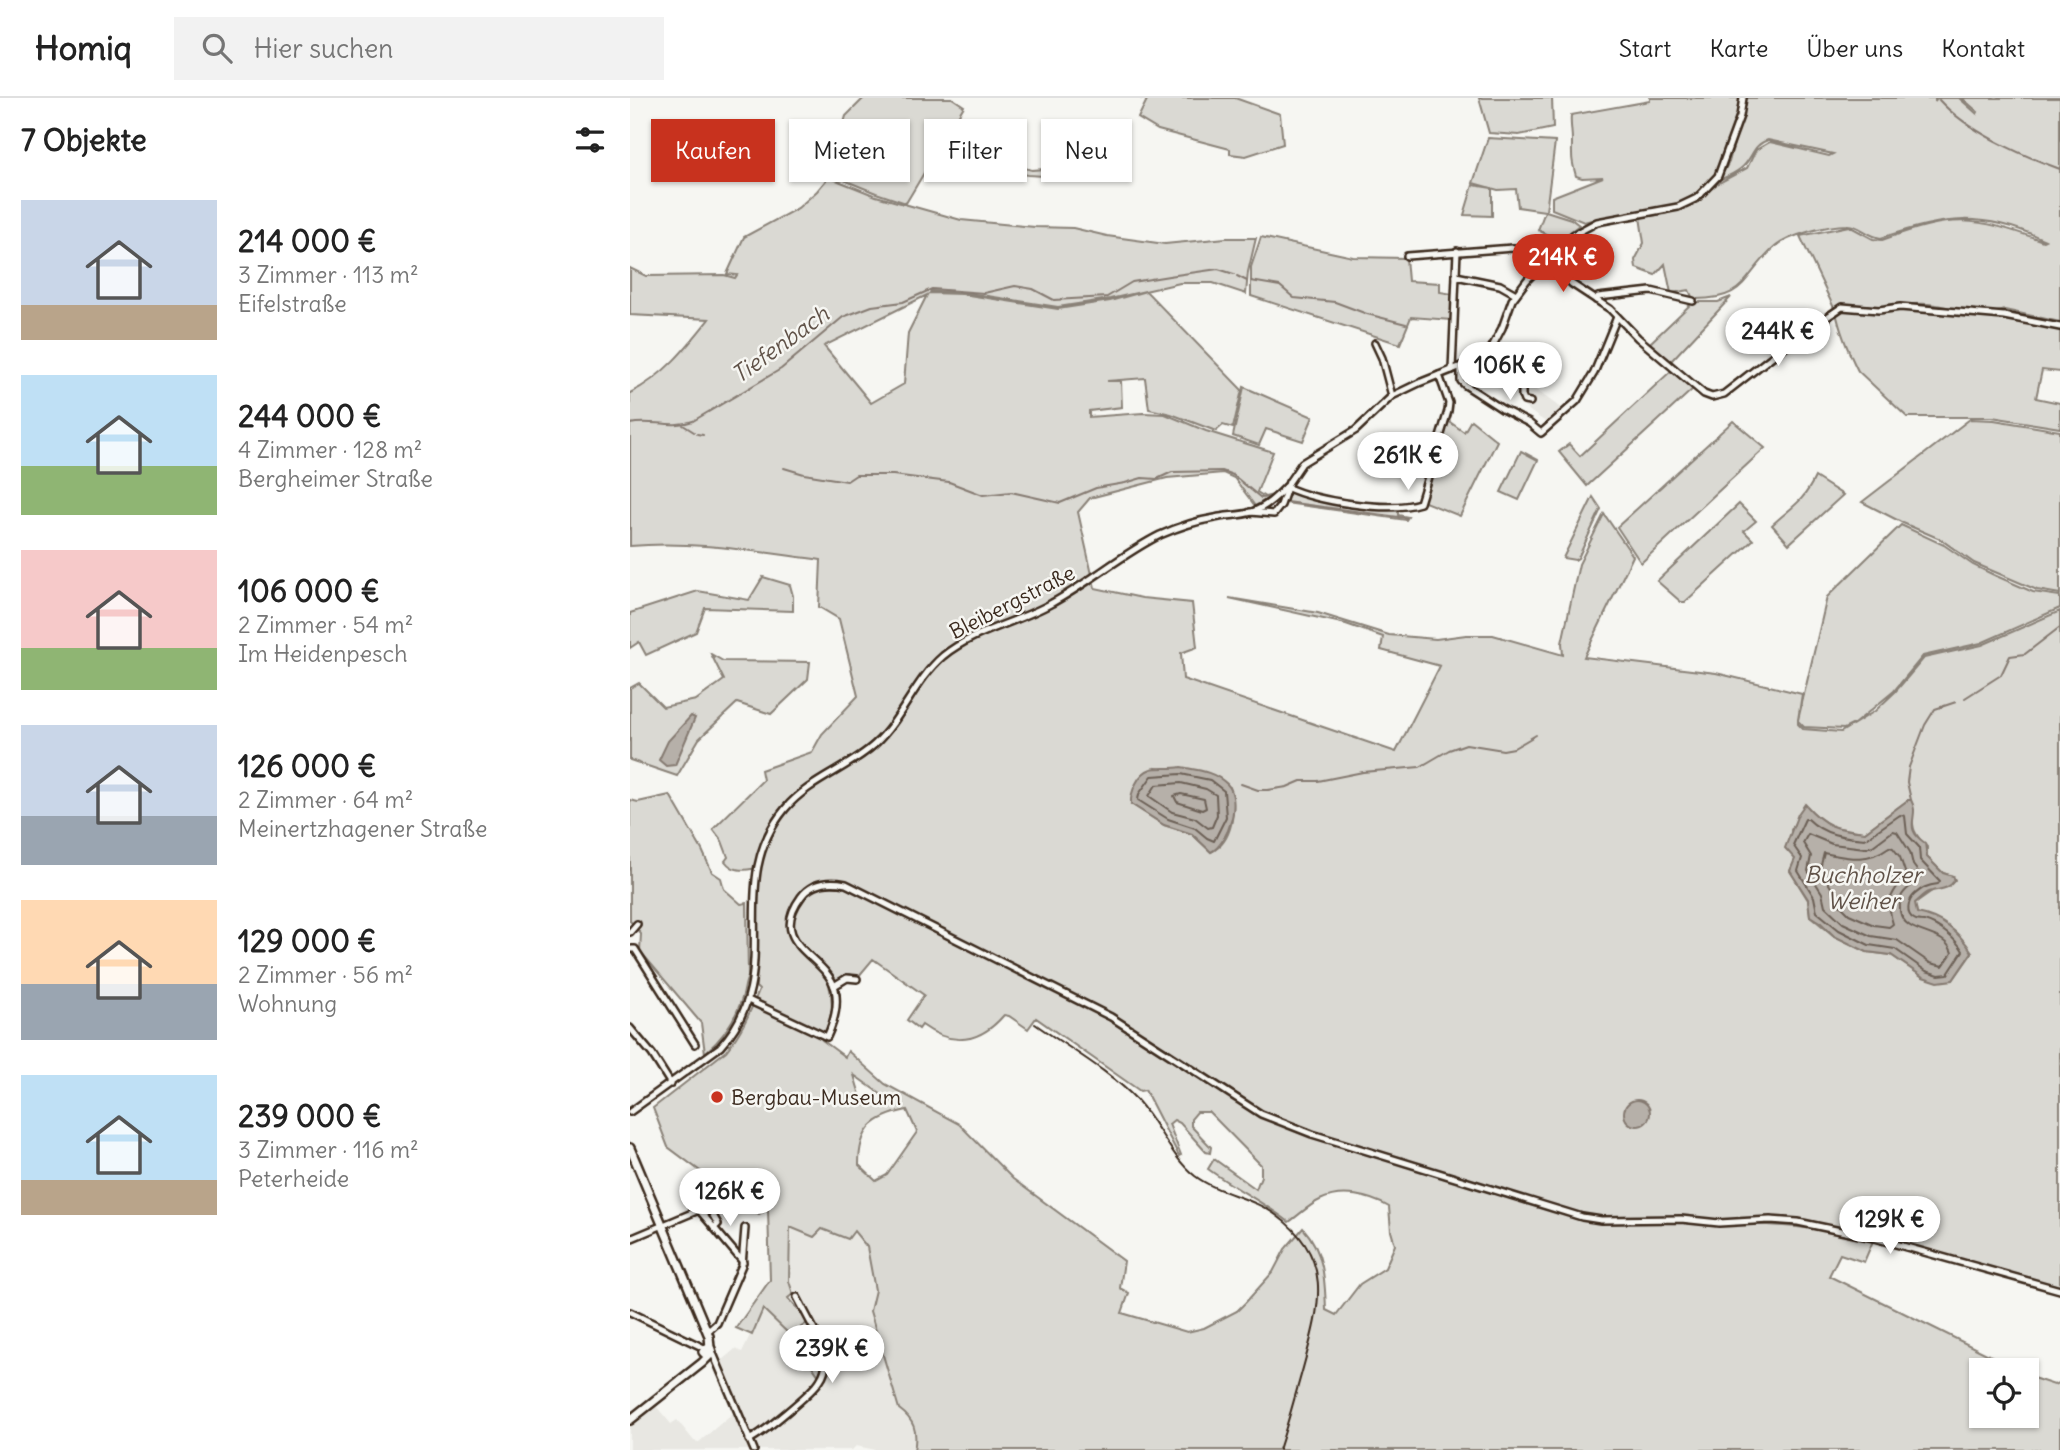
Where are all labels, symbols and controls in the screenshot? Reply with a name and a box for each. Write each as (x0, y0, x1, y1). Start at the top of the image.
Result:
search box (174, 17, 664, 80)
text: Homiq (35, 27, 132, 69)
icon: search (198, 29, 236, 67)
text: Hier suchen (254, 32, 393, 65)
text: Start (1619, 33, 1671, 63)
text: Karte (1709, 33, 1768, 63)
text: Über uns (1806, 33, 1903, 63)
text: Kontakt (1941, 33, 2025, 63)
chip: Kaufen (651, 119, 775, 182)
chip: Mieten (789, 119, 910, 182)
chip: Filter (924, 119, 1027, 182)
chip: Neu (1041, 119, 1132, 182)
text: 7 Objekte (21, 121, 147, 159)
icon: filters (571, 121, 609, 159)
text: 214 000 € (238, 222, 376, 260)
icon: home (77, 228, 161, 312)
pin: 214K € (1506, 234, 1620, 294)
text: 214K € (1528, 242, 1598, 271)
text: 3 Zimmer · 113 m² (238, 260, 419, 289)
text: Eifelstraße (238, 289, 347, 318)
water label: Tiefenbach (726, 299, 835, 389)
pin: 244K € (1721, 308, 1835, 368)
text: 244K € (1741, 316, 1815, 345)
pin: 106K € (1453, 342, 1567, 402)
text: 106K € (1474, 350, 1546, 379)
text: 244 000 € (238, 397, 381, 435)
icon: home (77, 403, 161, 487)
pin: 261K € (1351, 432, 1465, 492)
text: 4 Zimmer · 128 m² (238, 435, 422, 464)
text: 261K € (1373, 440, 1443, 469)
text: Bergheimer Straße (238, 464, 433, 493)
street label: Bleibergstraße (945, 559, 1079, 645)
text: 106 000 € (238, 572, 380, 610)
icon: home (77, 578, 161, 662)
text: 2 Zimmer · 54 m² (238, 610, 413, 639)
text: Im Heidenpesch (238, 639, 408, 668)
text: 126 000 € (238, 747, 376, 785)
icon: home (77, 753, 161, 837)
text: 2 Zimmer · 64 m² (238, 785, 413, 814)
text: Meinertzhagener Straße (238, 814, 487, 843)
water label: Buchholzer Weiher (1804, 860, 1924, 915)
text: 129 000 € (238, 922, 376, 960)
icon: home (77, 928, 161, 1012)
text: 2 Zimmer · 56 m² (238, 960, 413, 989)
text: Wohnung (238, 989, 337, 1018)
place label: Bergbau-Museum (731, 1084, 901, 1111)
marker: Bergbau-Museum (709, 1089, 725, 1105)
text: 239 000 € (238, 1097, 382, 1135)
icon: home (77, 1103, 161, 1187)
text: 3 Zimmer · 116 m² (238, 1135, 419, 1164)
text: Peterheide (238, 1164, 349, 1193)
pin: 126K € (673, 1168, 787, 1228)
text: 126K € (695, 1176, 765, 1205)
pin: 129K € (1833, 1196, 1947, 1256)
text: 129K € (1855, 1204, 1925, 1233)
pin: 239K € (775, 1326, 889, 1385)
text: 239K € (795, 1333, 869, 1362)
map controls (1969, 1358, 2039, 1428)
button: locate (1969, 1358, 2039, 1428)

